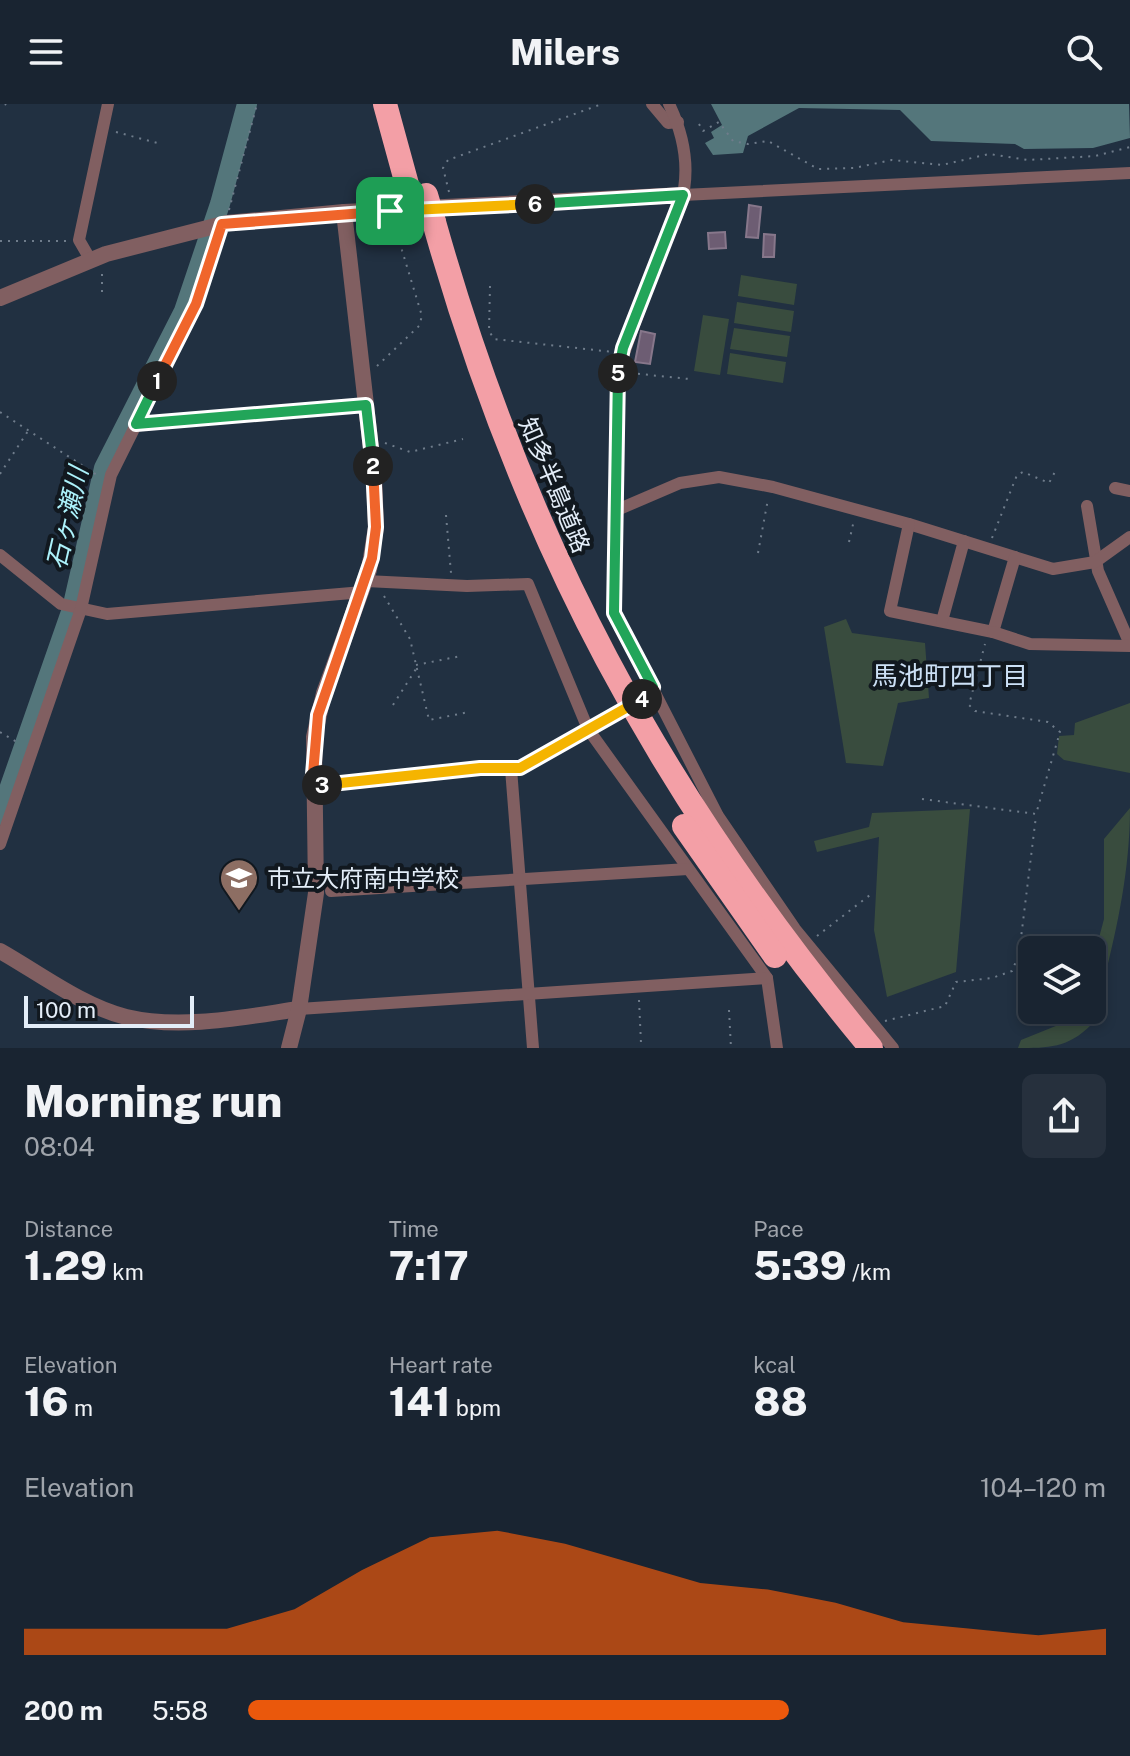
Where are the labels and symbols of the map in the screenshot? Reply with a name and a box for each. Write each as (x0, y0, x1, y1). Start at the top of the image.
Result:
pin (356, 177, 424, 245)
pin: 6 (515, 184, 555, 224)
pin: 5 (598, 353, 638, 393)
pin: 1 (137, 361, 177, 401)
street label: 知多半島道路 (514, 413, 596, 557)
pin: 2 (353, 446, 393, 486)
water label: 石ヶ瀬川 (40, 461, 94, 572)
district label: 馬池町四丁目 (872, 660, 1028, 691)
pin: 4 (622, 679, 662, 719)
pin: 3 (302, 765, 342, 805)
school or university icon: 市立大府南中学校 (218, 857, 260, 912)
place label: 市立大府南中学校 (267, 864, 459, 892)
scale bar (24, 992, 194, 1028)

